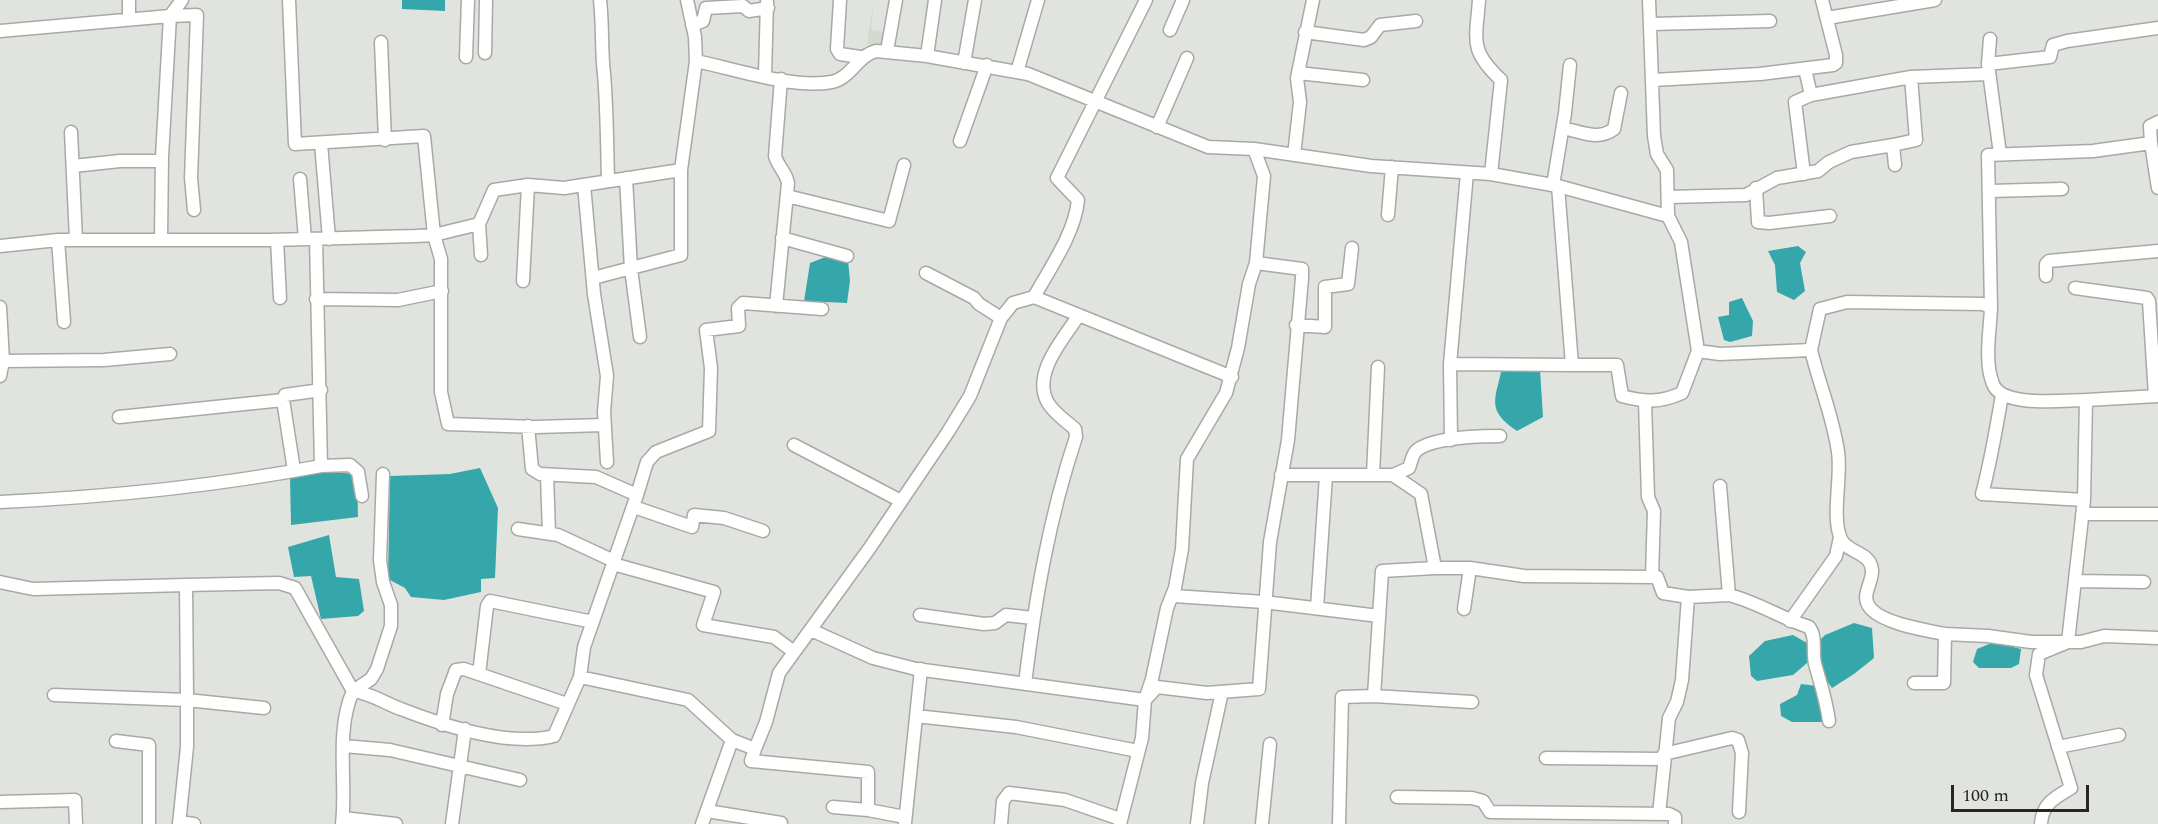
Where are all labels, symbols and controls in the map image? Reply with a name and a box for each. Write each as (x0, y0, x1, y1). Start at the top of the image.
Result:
scale bar (1954, 773, 2092, 811)
text: 100 m (1962, 782, 2009, 809)

